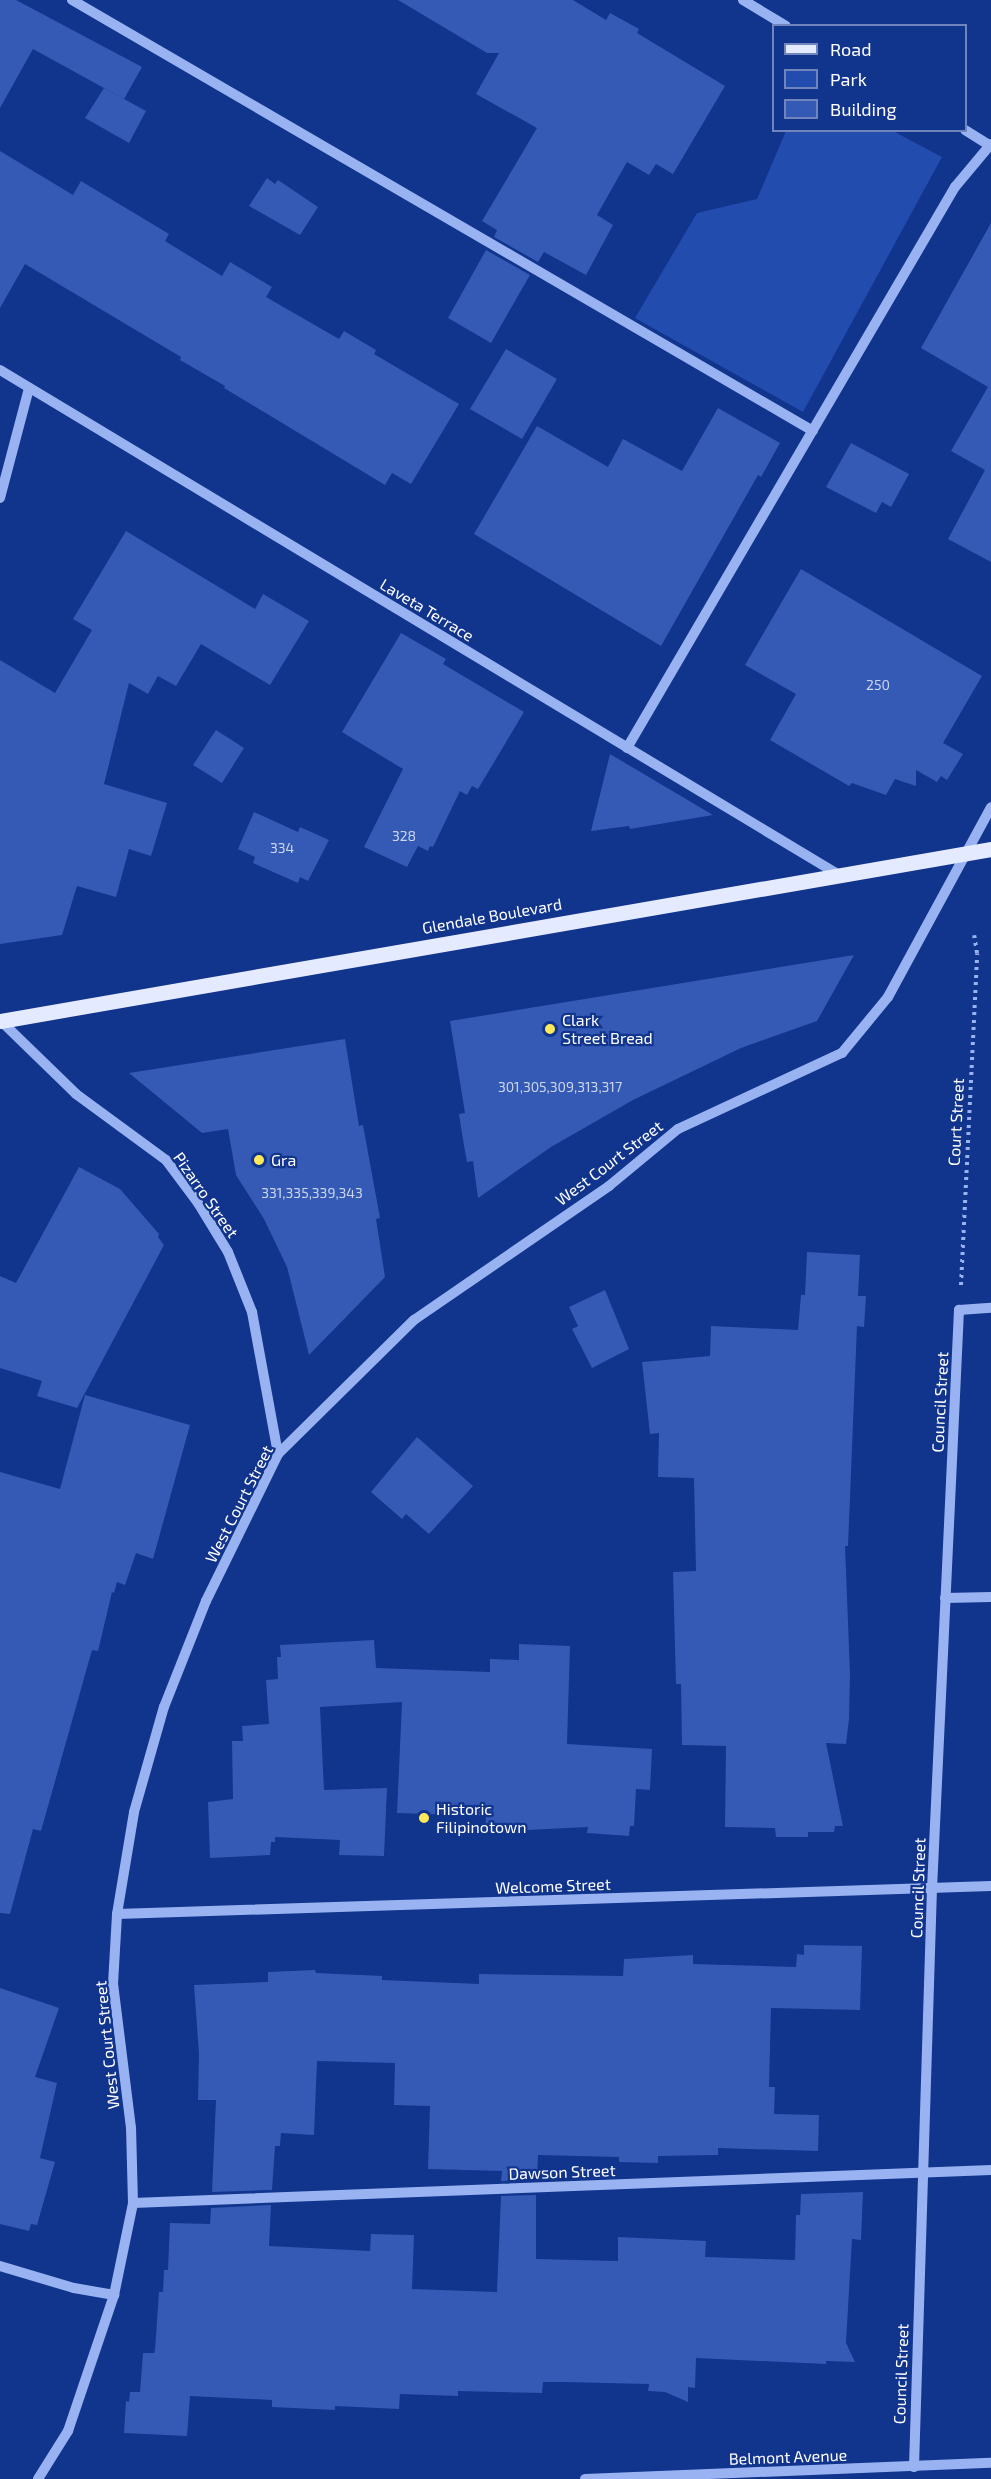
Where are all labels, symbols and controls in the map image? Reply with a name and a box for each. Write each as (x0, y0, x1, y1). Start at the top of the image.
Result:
legend (772, 24, 967, 132)
text: Road (830, 38, 871, 60)
text: Park (830, 68, 867, 90)
text: Building (830, 98, 897, 120)
street label: Laveta Terrace (376, 574, 478, 646)
house number: 250 (866, 677, 890, 693)
house number: 328 (392, 828, 416, 844)
house number: 334 (270, 840, 294, 856)
street label: Glendale Boulevard (421, 894, 563, 938)
place label: Clark Street Bread (562, 1010, 653, 1048)
marker: Clark Street Bread (543, 1022, 557, 1036)
street label: Court Street (944, 1078, 968, 1166)
house number: 301,305,309,313,317 (498, 1079, 622, 1095)
street label: West Court Street (552, 1116, 666, 1210)
street label: Pizarro Street (169, 1148, 243, 1242)
place label: Gra (271, 1150, 296, 1170)
marker: Gra (252, 1153, 266, 1167)
house number: 331,335,339,343 (261, 1185, 363, 1201)
street label: Council Street (928, 1351, 952, 1453)
street label: West Court Street (201, 1442, 277, 1566)
place label: Historic Filipinotown (436, 1799, 527, 1837)
marker: Historic Filipinotown (417, 1811, 431, 1825)
street label: Council Street (907, 1837, 929, 1939)
street label: Welcome Street (495, 1874, 611, 1898)
street label: West Court Street (91, 1980, 123, 2110)
street label: Dawson Street (508, 2161, 616, 2183)
street label: Council Street (890, 2323, 912, 2425)
street label: Belmont Avenue (728, 2445, 848, 2469)

